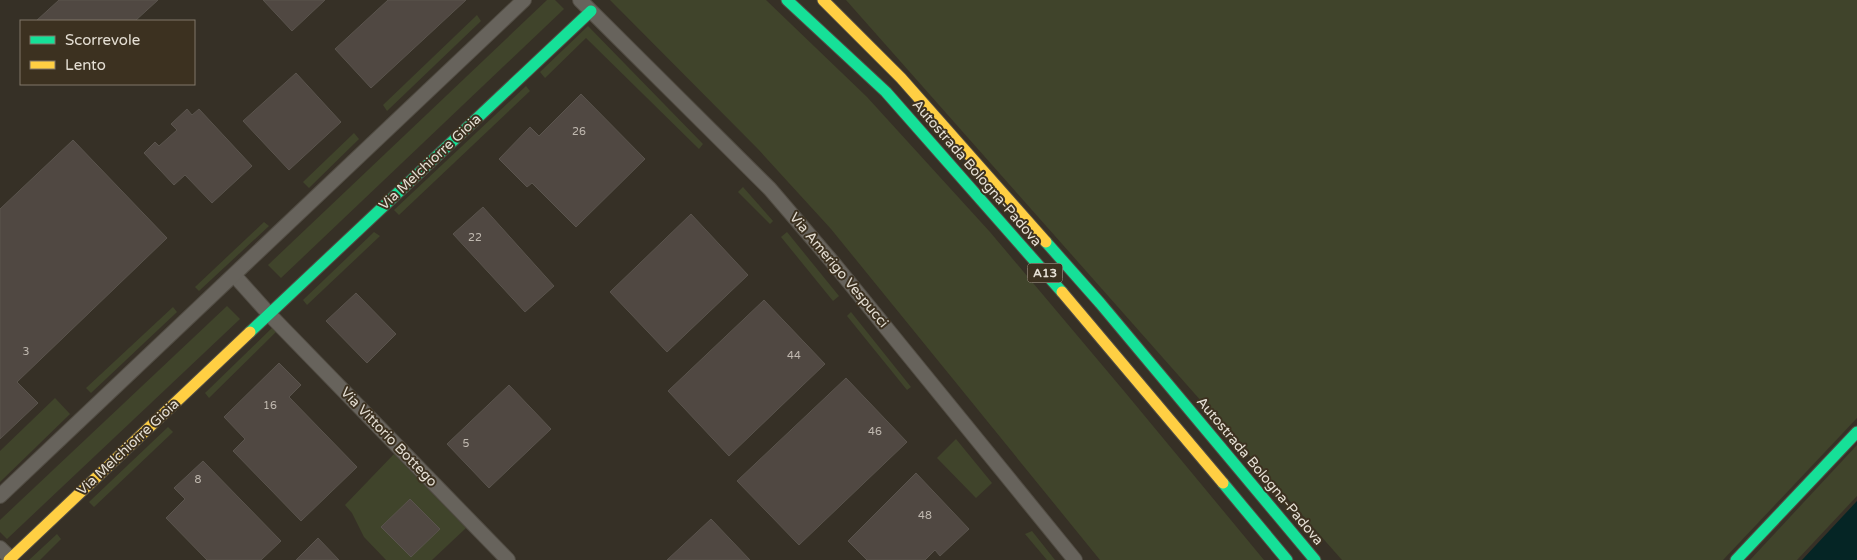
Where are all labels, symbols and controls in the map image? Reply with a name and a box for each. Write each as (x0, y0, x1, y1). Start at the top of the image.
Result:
legend (20, 20, 195, 85)
text: Scorrevole (65, 31, 140, 49)
text: Lento (65, 56, 106, 74)
street label: Autostrada Bologna-Padova (909, 96, 1045, 250)
street label: Via Melchiorre Gioia (375, 110, 485, 214)
house number: 26 (572, 125, 586, 138)
street label: Via Amerigo Vespucci (786, 209, 892, 331)
house number: 22 (468, 231, 482, 244)
road number: A13 (1028, 264, 1062, 282)
house number: 3 (23, 345, 30, 358)
house number: 44 (787, 349, 801, 362)
street label: Via Vittorio Bottego (337, 384, 441, 490)
street label: Autostrada Bologna-Padova (1193, 393, 1327, 549)
street label: Via Melchiorre Gioia (73, 395, 183, 499)
house number: 16 (263, 399, 277, 412)
house number: 46 (868, 425, 882, 438)
house number: 5 (463, 437, 470, 450)
house number: 8 (195, 473, 202, 486)
house number: 48 (918, 509, 932, 522)

